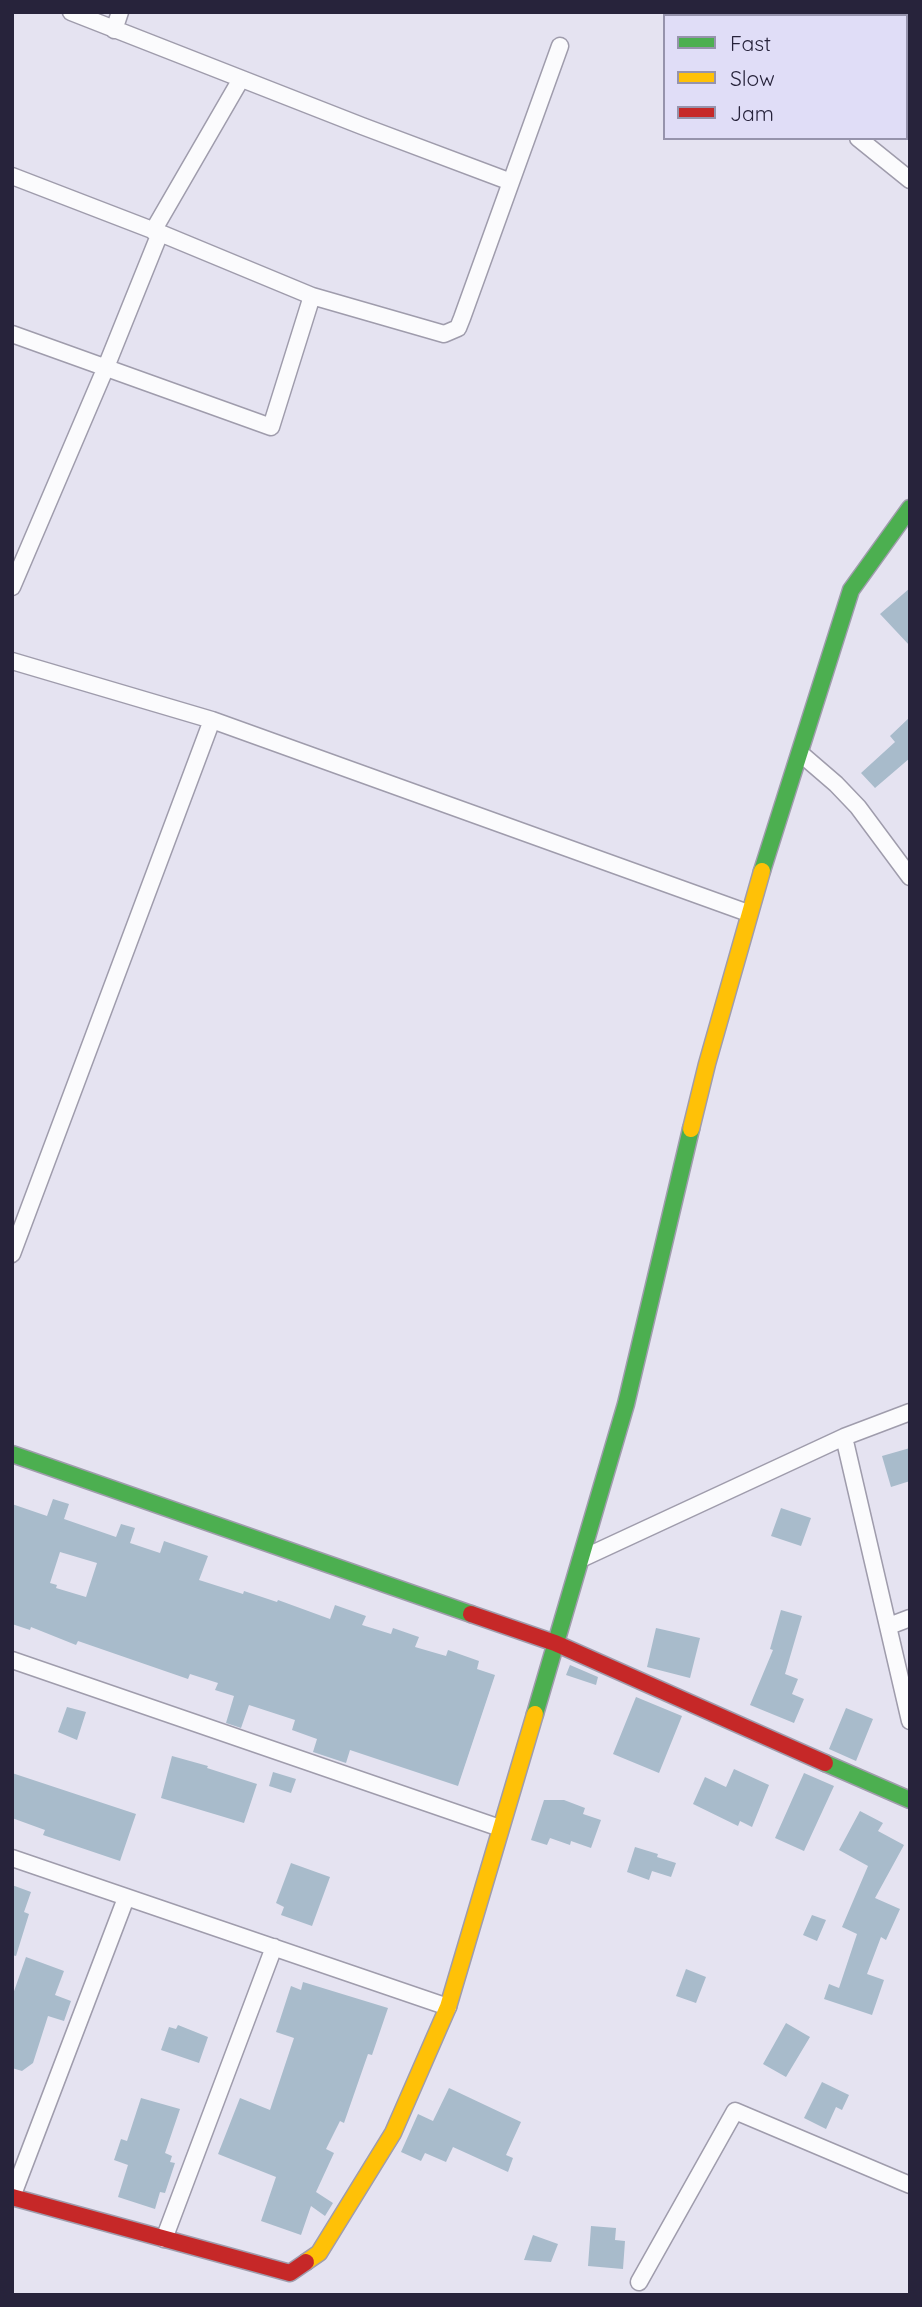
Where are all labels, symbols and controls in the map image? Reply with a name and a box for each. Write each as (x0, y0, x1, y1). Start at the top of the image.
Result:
legend (663, 14, 908, 140)
text: Fast (730, 30, 771, 56)
text: Slow (730, 65, 775, 91)
text: Jam (730, 100, 774, 126)

